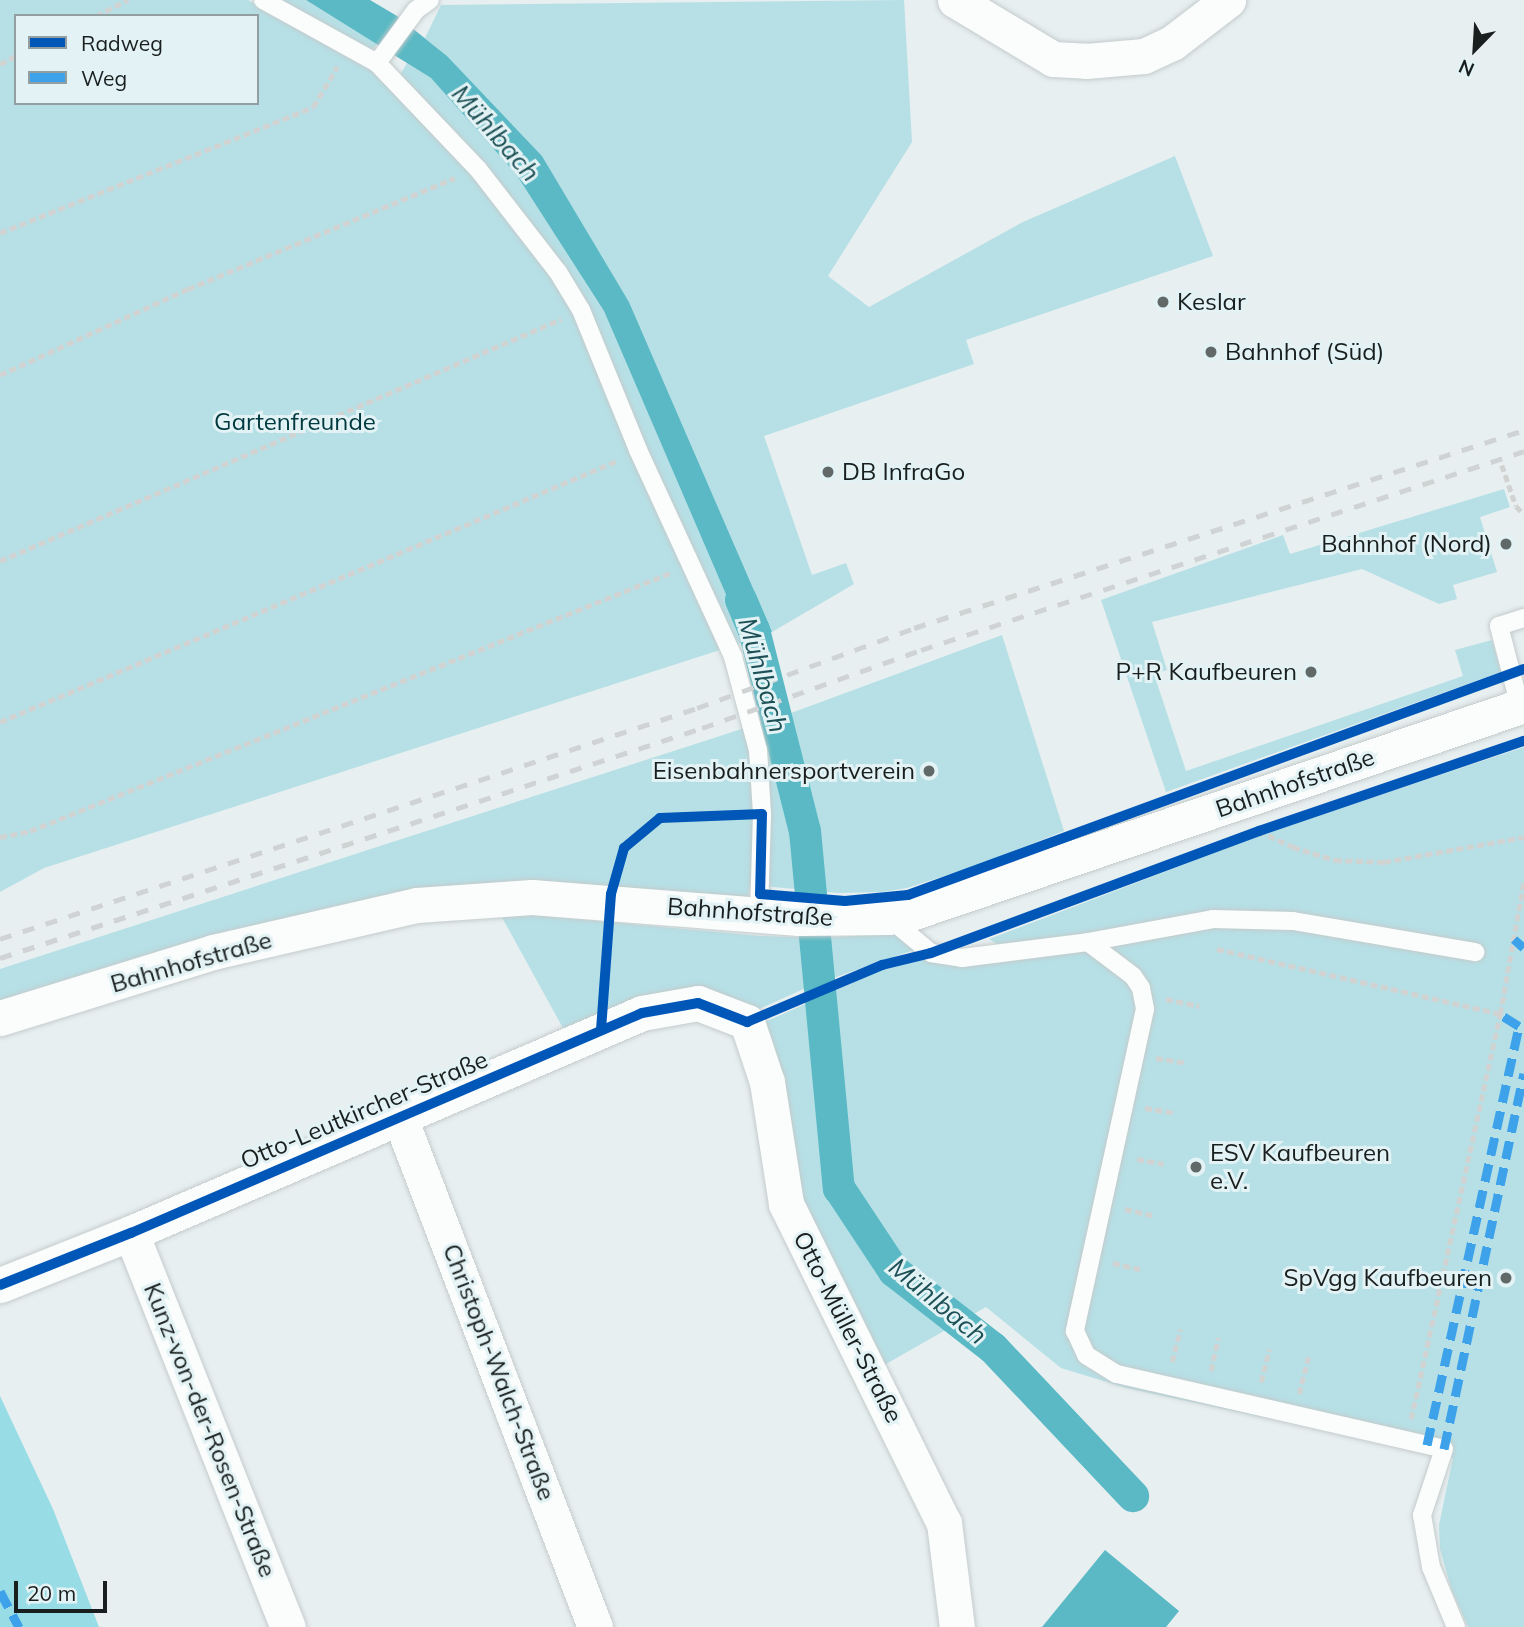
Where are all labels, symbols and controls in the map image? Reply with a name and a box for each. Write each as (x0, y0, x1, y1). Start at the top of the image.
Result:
legend (14, 14, 259, 105)
north arrow (1440, 14, 1510, 84)
text: Radweg (81, 30, 163, 56)
text: N (1455, 54, 1478, 82)
text: Weg (81, 65, 127, 91)
water label: Mühlbach (446, 78, 546, 188)
place label: Keslar (1177, 288, 1246, 316)
marker: Keslar (1155, 294, 1171, 310)
place label: Bahnhof (Süd) (1225, 338, 1384, 366)
marker: Bahnhof (Süd) (1203, 344, 1219, 360)
park label: Gartenfreunde (214, 408, 376, 436)
place label: DB InfraGo (842, 458, 965, 486)
marker: DB InfraGo (820, 464, 836, 480)
place label: Bahnhof (Nord) (1321, 530, 1492, 558)
marker: Bahnhof (Nord) (1498, 536, 1514, 552)
water label: Mühlbach (732, 614, 794, 736)
place label: P+R Kaufbeuren (1116, 658, 1297, 686)
marker: P+R Kaufbeuren (1303, 664, 1319, 680)
street label: Bahnhofstraße (1212, 742, 1378, 824)
place label: Eisenbahnersportverein (653, 757, 915, 785)
marker: Eisenbahnersportverein (921, 763, 937, 779)
street label: Bahnhofstraße (666, 892, 834, 932)
street label: Bahnhofstraße (107, 925, 275, 999)
street label: Otto-Leutkircher-Straße (236, 1045, 492, 1175)
place label: ESV Kaufbeuren e.V. (1210, 1139, 1390, 1195)
marker: ESV Kaufbeuren e.V. (1188, 1159, 1204, 1175)
street label: Otto-Müller-Straße (787, 1227, 909, 1427)
street label: Christoph-Walch-Straße (437, 1240, 561, 1504)
water label: Mühlbach (883, 1251, 993, 1351)
place label: SpVgg Kaufbeuren (1284, 1264, 1492, 1292)
marker: SpVgg Kaufbeuren (1498, 1270, 1514, 1286)
street label: Kunz-von-der-Rosen-Straße (138, 1279, 282, 1581)
scale bar (18, 1568, 110, 1612)
text: 20 m (27, 1580, 76, 1606)

